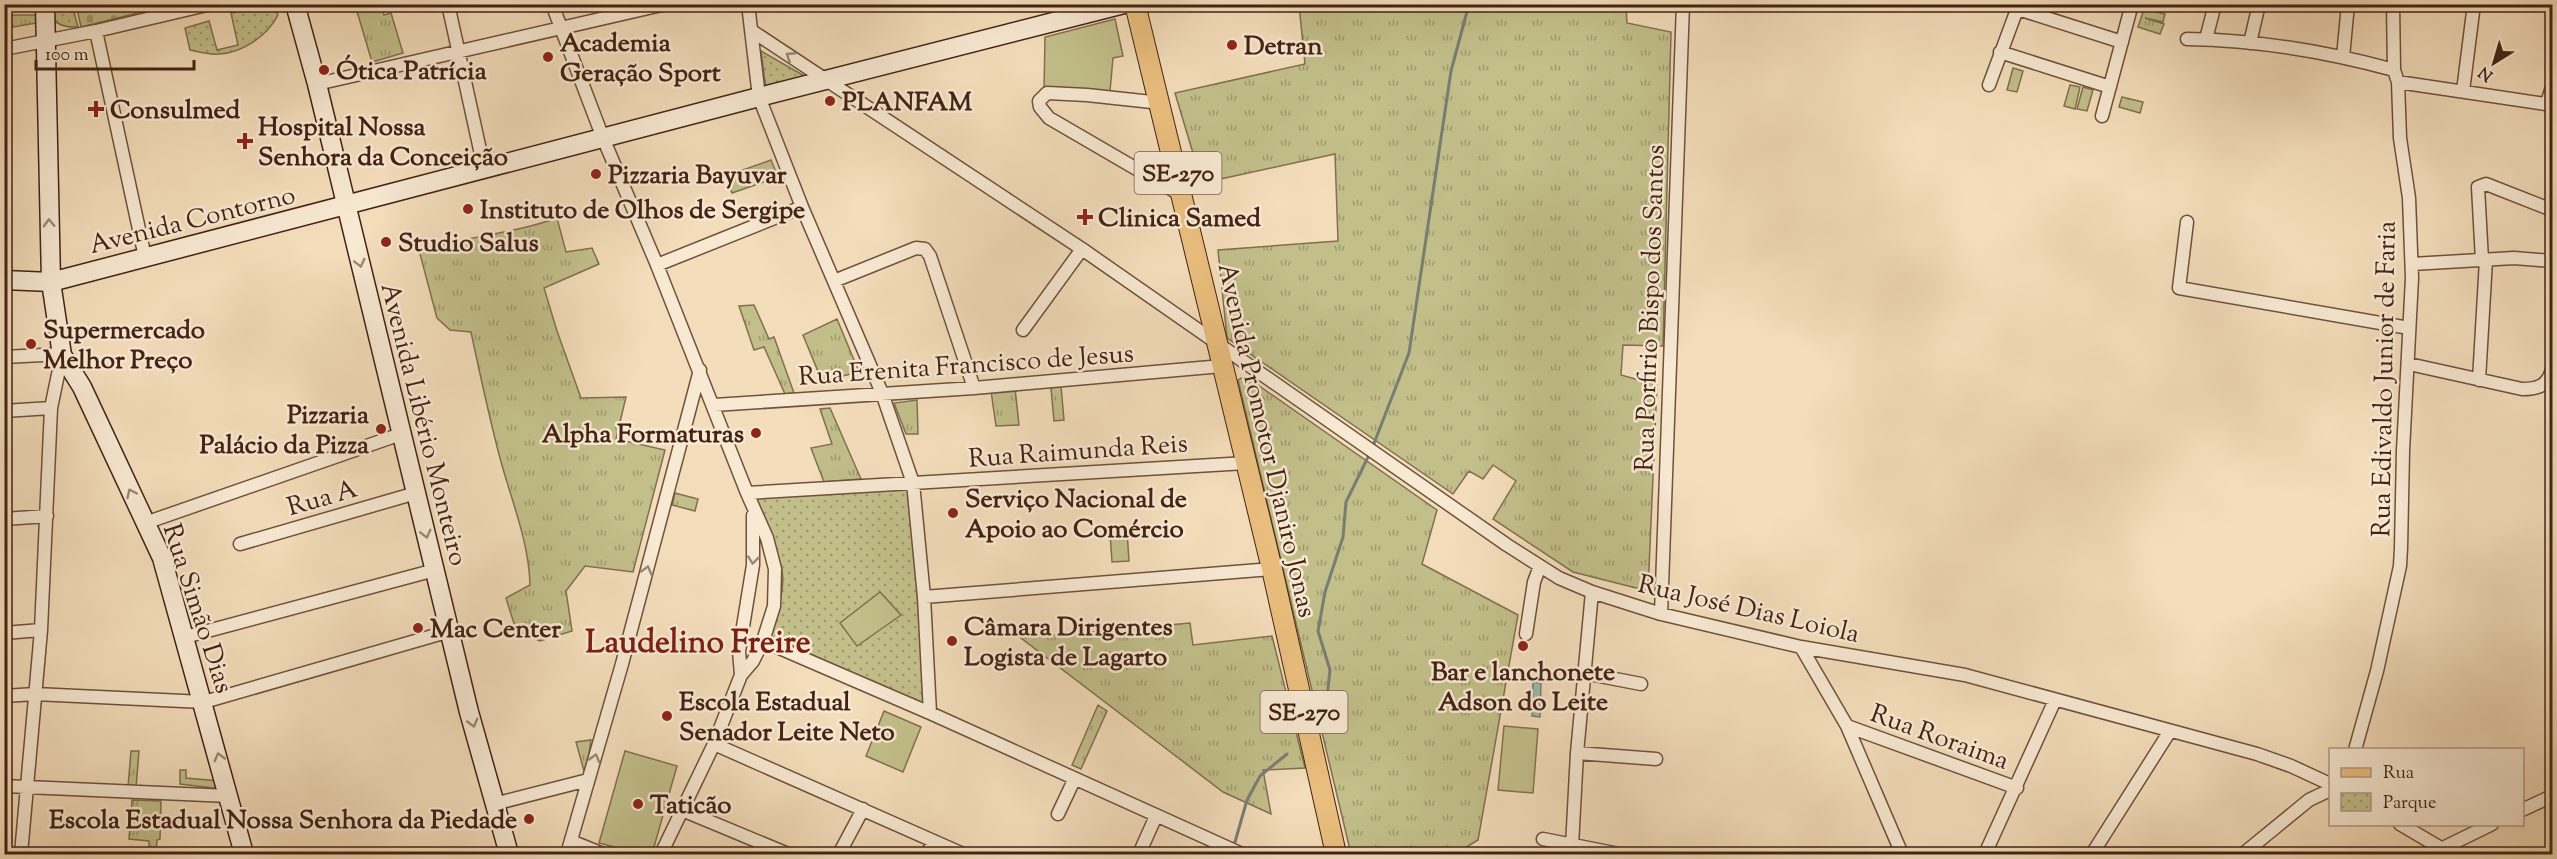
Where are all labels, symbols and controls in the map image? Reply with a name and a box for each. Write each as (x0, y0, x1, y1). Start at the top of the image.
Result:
place label: Academia Geração Sport (560, 26, 721, 93)
place label: Detran (1244, 29, 1323, 66)
scale bar (36, 33, 194, 71)
north arrow (2464, 33, 2524, 93)
marker: Detran (1225, 38, 1239, 52)
text: 100 m (45, 43, 89, 69)
marker: Academia Geração Sport (541, 50, 555, 64)
one-way arrow (786, 52, 797, 63)
place label: Ótica Patrícia (336, 54, 487, 91)
text: N (2474, 60, 2499, 86)
marker: Ótica Patrícia (317, 63, 331, 77)
place label: PLANFAM (842, 85, 972, 122)
place label: Consulmed (110, 93, 241, 130)
marker: PLANFAM (823, 94, 837, 108)
marker: Consulmed (87, 100, 105, 118)
place label: Hospital Nossa Senhora da Conceição (258, 110, 508, 177)
marker: Hospital Nossa Senhora da Conceição (236, 132, 254, 150)
street label: Rua Porfirio Bispo dos Santos (1627, 144, 1676, 472)
road number: SE-270 (1134, 152, 1222, 194)
place label: Pizzaria Bayuvar (608, 158, 787, 195)
marker: Pizzaria Bayuvar (589, 167, 603, 181)
street label: Avenida Contorno (86, 178, 300, 265)
place label: Instituto de Olhos de Sergipe (480, 193, 805, 230)
place label: Clinica Samed (1098, 201, 1261, 238)
marker: Instituto de Olhos de Sergipe (461, 202, 475, 216)
marker: Clinica Samed (1076, 208, 1094, 226)
one-way arrow (43, 219, 56, 228)
street label: Rua Edivaldo Junior de Faria (2364, 221, 2407, 538)
place label: Studio Salus (398, 226, 539, 263)
marker: Studio Salus (379, 235, 393, 249)
one-way arrow (353, 258, 366, 268)
street label: Avenida Promotor Djaniro Jonas (1207, 260, 1324, 622)
street label: Avenida Libério Monteiro (369, 279, 476, 570)
place label: Supermercado Melhor Preço (43, 313, 205, 380)
street label: Rua Erenita Francisco de Jesus (797, 336, 1135, 397)
marker: Supermercado Melhor Preço (24, 337, 38, 351)
place label: Pizzaria Palácio da Pizza (200, 398, 369, 465)
place label: Alpha Formaturas (542, 417, 744, 454)
marker: Pizzaria Palácio da Pizza (374, 422, 388, 436)
marker: Alpha Formaturas (749, 426, 763, 440)
street label: Rua Raimunda Reis (967, 426, 1189, 479)
street label: Rua A (283, 472, 362, 527)
place label: Serviço Nacional de Apoio ao Comércio (965, 482, 1187, 549)
one-way arrow (127, 489, 139, 500)
marker: Serviço Nacional de Apoio ao Comércio (946, 506, 960, 520)
street label: Rua Simão Dias (152, 519, 241, 698)
one-way arrow (418, 529, 431, 539)
one-way arrow (747, 556, 760, 565)
one-way arrow (640, 565, 653, 575)
street label: Rua José Dias Loiola (1634, 567, 1863, 654)
place label: Câmara Dirigentes Logista de Lagarto (964, 610, 1173, 677)
place label: Mac Center (430, 612, 561, 649)
marker: Mac Center (411, 621, 425, 635)
district label: Laudelino Freire (585, 621, 811, 667)
marker: Câmara Dirigentes Logista de Lagarto (945, 634, 959, 648)
marker: Bar e lanchonete Adson do Leite (1516, 639, 1530, 653)
place label: Bar e lanchonete Adson do Leite (1431, 655, 1615, 722)
place label: Escola Estadual Senador Leite Neto (679, 685, 895, 752)
road number: SE-270 (1260, 691, 1348, 733)
street label: Rua Roraima (1865, 696, 2014, 781)
marker: Escola Estadual Senador Leite Neto (660, 709, 674, 723)
one-way arrow (465, 718, 478, 728)
legend (2329, 748, 2524, 826)
one-way arrow (213, 752, 226, 762)
one-way arrow (588, 753, 600, 764)
text: Rua (2383, 761, 2414, 787)
place label: Taticão (650, 788, 731, 825)
text: Parque (2383, 791, 2436, 817)
marker: Taticão (631, 797, 645, 811)
place label: Escola Estadual Nossa Senhora da Piedade (49, 803, 517, 840)
marker: Escola Estadual Nossa Senhora da Piedade (522, 812, 536, 826)

